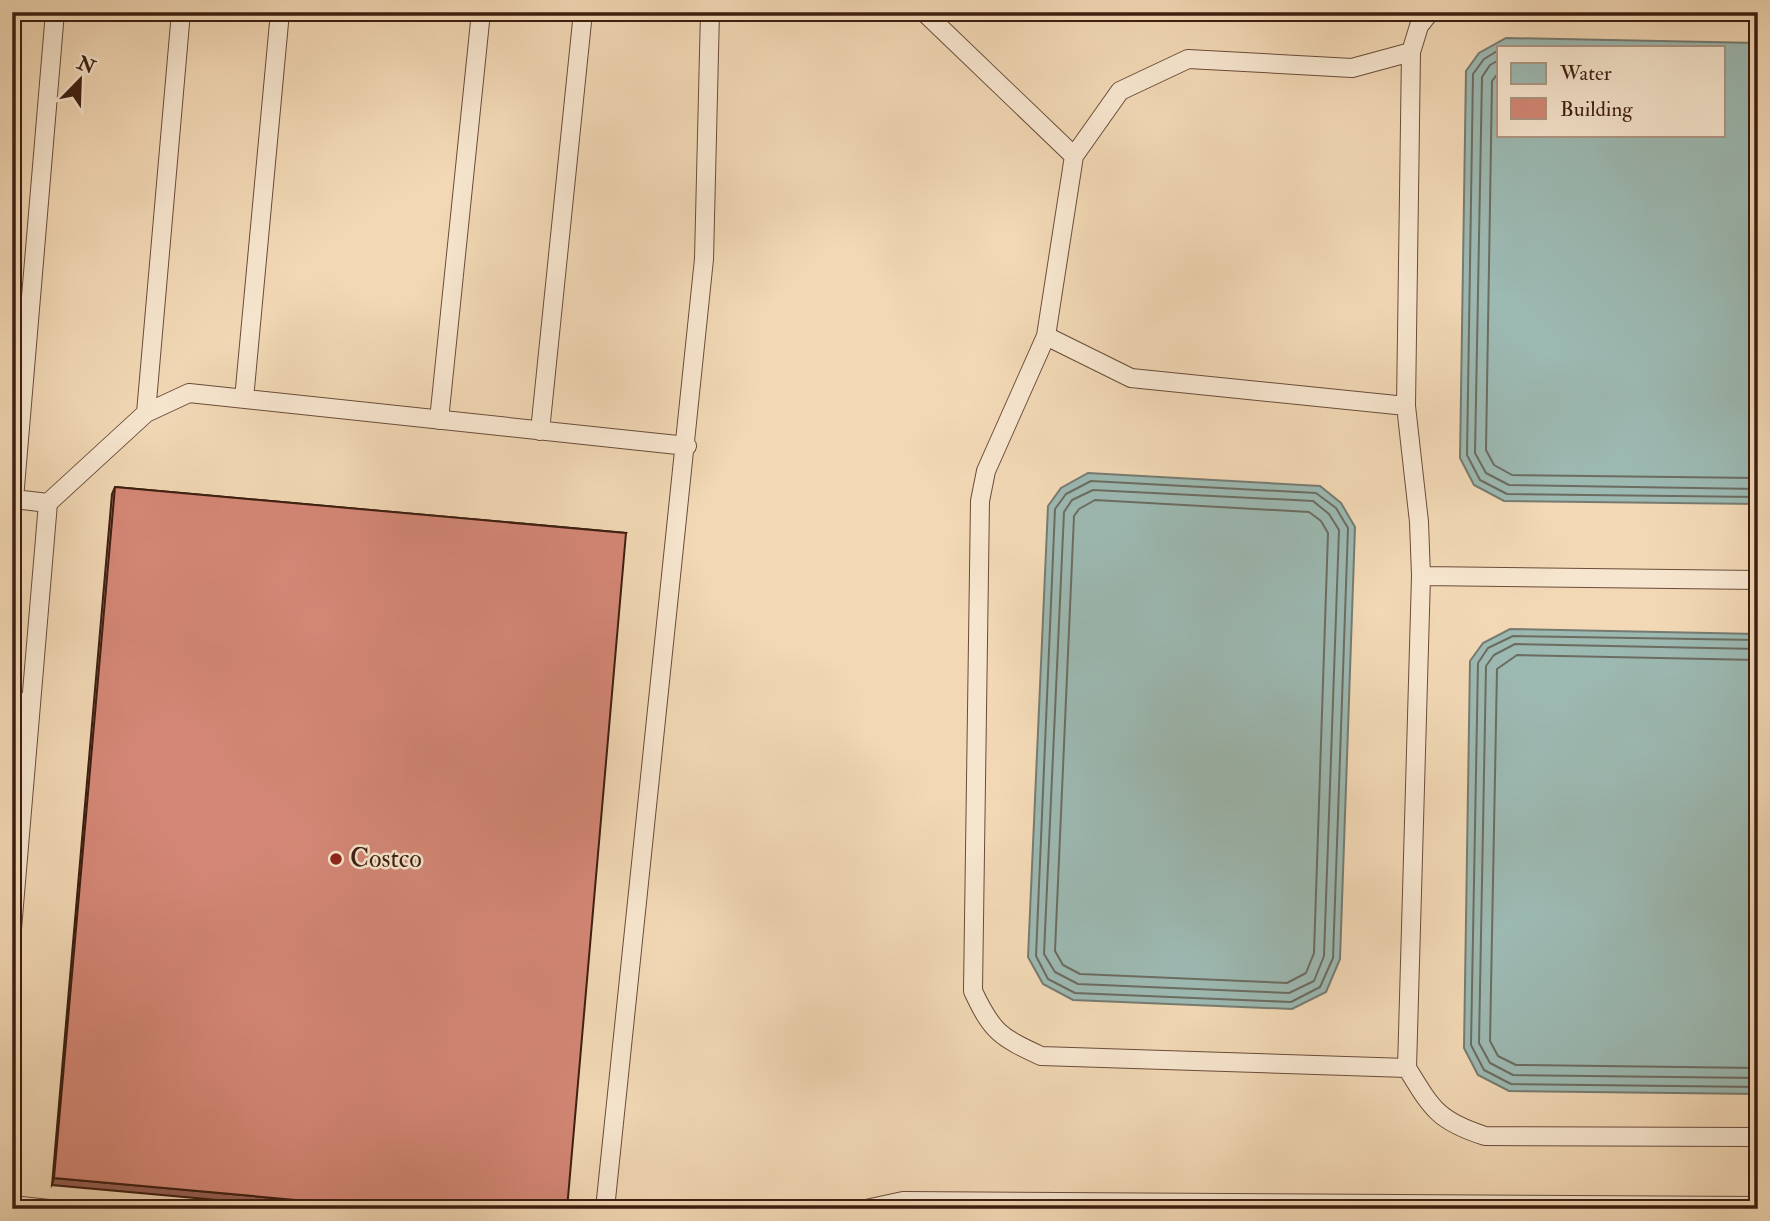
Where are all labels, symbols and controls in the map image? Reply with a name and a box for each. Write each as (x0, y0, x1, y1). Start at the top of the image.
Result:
north arrow (46, 46, 116, 116)
legend (1497, 46, 1724, 136)
text: N (73, 51, 100, 80)
text: Water (1559, 60, 1612, 87)
text: Building (1560, 96, 1633, 123)
place label: Costco (350, 843, 422, 875)
marker: Costco (328, 851, 344, 867)

